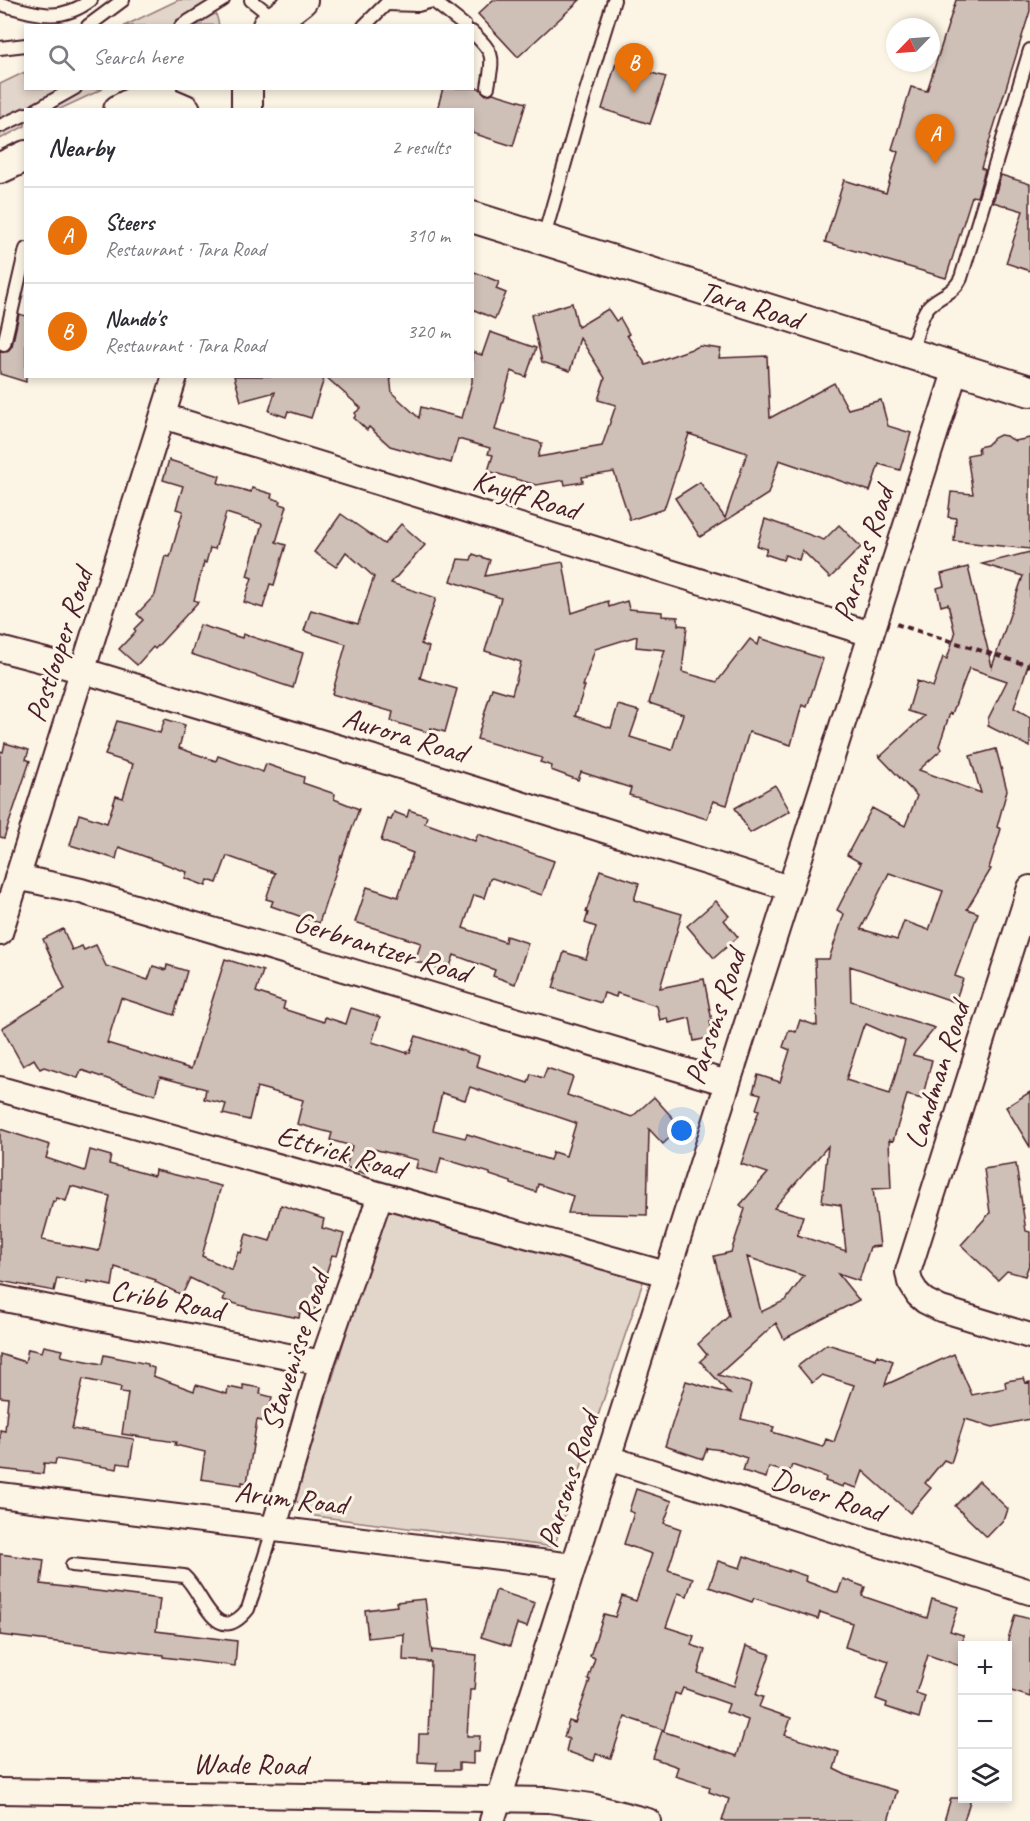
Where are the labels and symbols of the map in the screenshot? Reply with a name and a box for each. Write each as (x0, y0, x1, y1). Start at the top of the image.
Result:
north arrow (886, 18, 940, 72)
pin: B (614, 44, 654, 93)
pin: A (916, 114, 954, 164)
street label: Tara Road (695, 272, 811, 340)
street label: Knyff Road (468, 461, 588, 530)
street label: Parsons Road (823, 478, 904, 626)
street label: Postlooper Road (16, 559, 103, 727)
street label: Aurora Road (338, 698, 476, 773)
street label: Gerbrantzer Road (289, 902, 479, 993)
street label: Parsons Road (675, 941, 756, 1089)
street label: Landman Road (895, 993, 980, 1153)
street label: Ettrick Road (273, 1116, 413, 1190)
your location (667, 1116, 696, 1145)
street label: Stavenisse Road (251, 1263, 340, 1435)
street label: Cribb Road (108, 1271, 231, 1330)
street label: Parsons Road (528, 1404, 609, 1552)
street label: Dover Road (767, 1459, 893, 1532)
street label: Arum Road (233, 1472, 353, 1524)
street label: Wade Road (193, 1744, 311, 1784)

